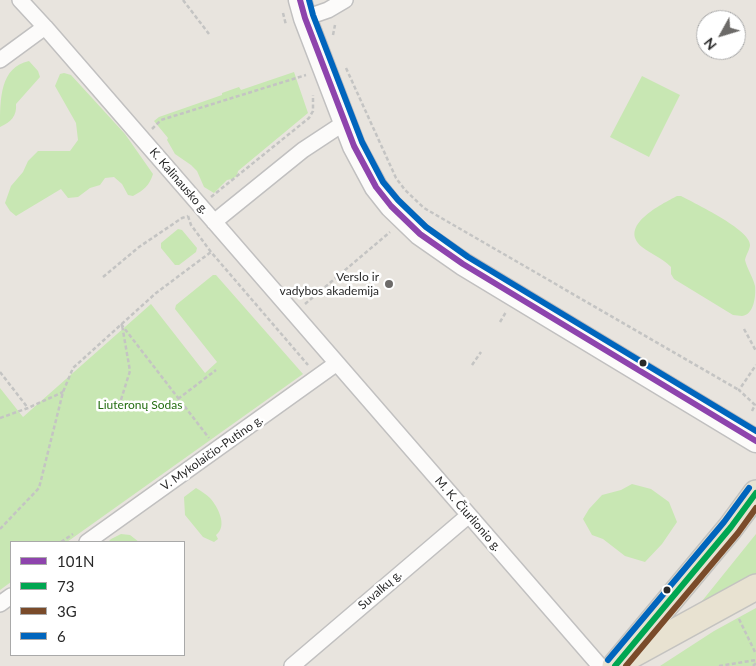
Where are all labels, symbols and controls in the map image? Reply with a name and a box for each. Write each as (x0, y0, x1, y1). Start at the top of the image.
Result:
north arrow (696, 10, 746, 60)
text: N (700, 35, 720, 54)
street label: K. Kalinausko g. (146, 145, 212, 217)
place label: Verslo ir vadybos akademija (280, 270, 379, 298)
marker: Verslo ir vadybos akademija (383, 278, 395, 290)
unlabelled marker (638, 358, 648, 368)
park label: Liuteronų Sodas (98, 398, 182, 412)
street label: V. Mykolaičio-Putino g. (158, 412, 266, 494)
street label: M. K. Čiurlionio g. (432, 474, 504, 554)
legend (10, 541, 185, 656)
text: 101N (57, 552, 95, 570)
street label: Suvalkų g. (355, 567, 405, 613)
text: 73 (57, 577, 74, 595)
unlabelled marker (662, 585, 672, 595)
text: 3G (57, 602, 77, 620)
text: 6 (57, 627, 66, 645)

